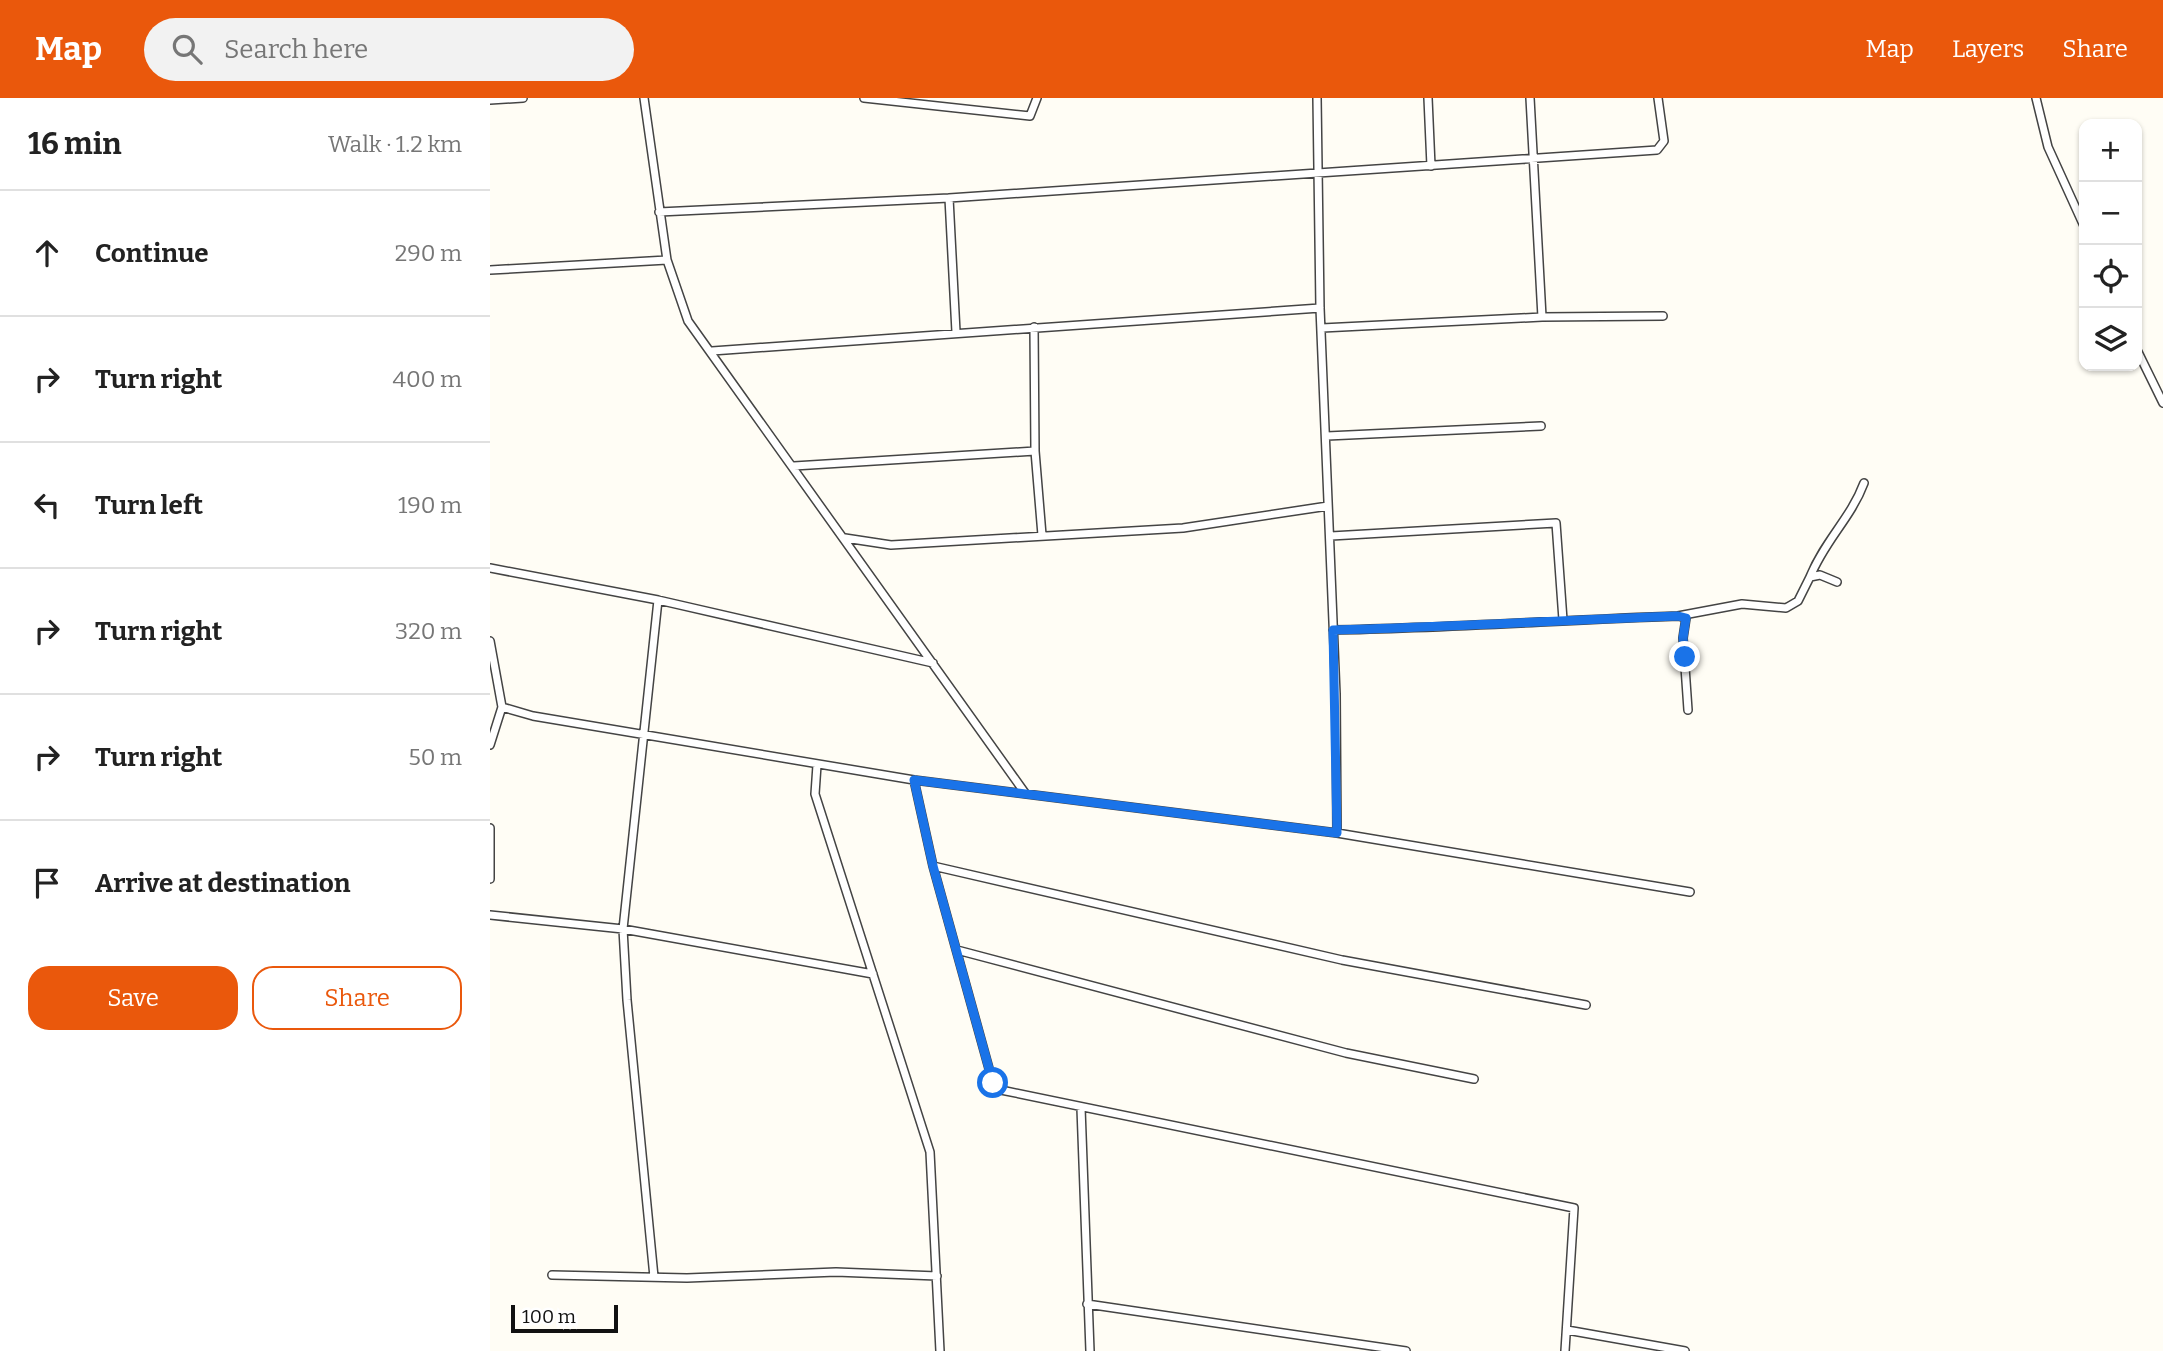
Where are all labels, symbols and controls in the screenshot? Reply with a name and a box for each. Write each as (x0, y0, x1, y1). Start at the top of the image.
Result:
search box (144, 18, 634, 81)
text: Map (35, 29, 102, 69)
icon: search (168, 30, 206, 68)
text: Search here (224, 34, 368, 65)
text: Map (1866, 35, 1914, 63)
text: Layers (1952, 35, 2024, 63)
text: Share (2062, 35, 2128, 63)
map controls (2079, 119, 2142, 371)
button: + (2079, 119, 2142, 182)
text: 16 min (28, 126, 122, 162)
text: Walk · 1.2 km (328, 130, 462, 158)
button: − (2079, 182, 2142, 245)
icon: ahead (28, 234, 66, 272)
text: Continue (95, 238, 209, 269)
text: 290 m (395, 239, 462, 267)
button: locate (2079, 245, 2142, 308)
button: layers (2079, 308, 2142, 371)
icon: right (28, 360, 66, 398)
text: Turn right (95, 364, 222, 395)
text: 400 m (393, 365, 462, 393)
icon: left (28, 486, 66, 524)
text: Turn left (95, 490, 203, 521)
text: 190 m (398, 491, 462, 519)
icon: right (28, 612, 66, 650)
text: Turn right (95, 616, 222, 647)
text: 320 m (395, 617, 462, 645)
route end (1669, 641, 1700, 672)
icon: right (28, 738, 66, 776)
text: Turn right (95, 742, 222, 773)
text: 50 m (408, 743, 462, 771)
icon: arrive (28, 864, 66, 902)
text: Arrive at destination (95, 868, 350, 899)
button: Save (28, 966, 238, 1030)
button: Share (252, 966, 462, 1030)
route start (977, 1067, 1008, 1098)
scale bar (511, 1302, 618, 1334)
text: 100 m (522, 1305, 576, 1328)

